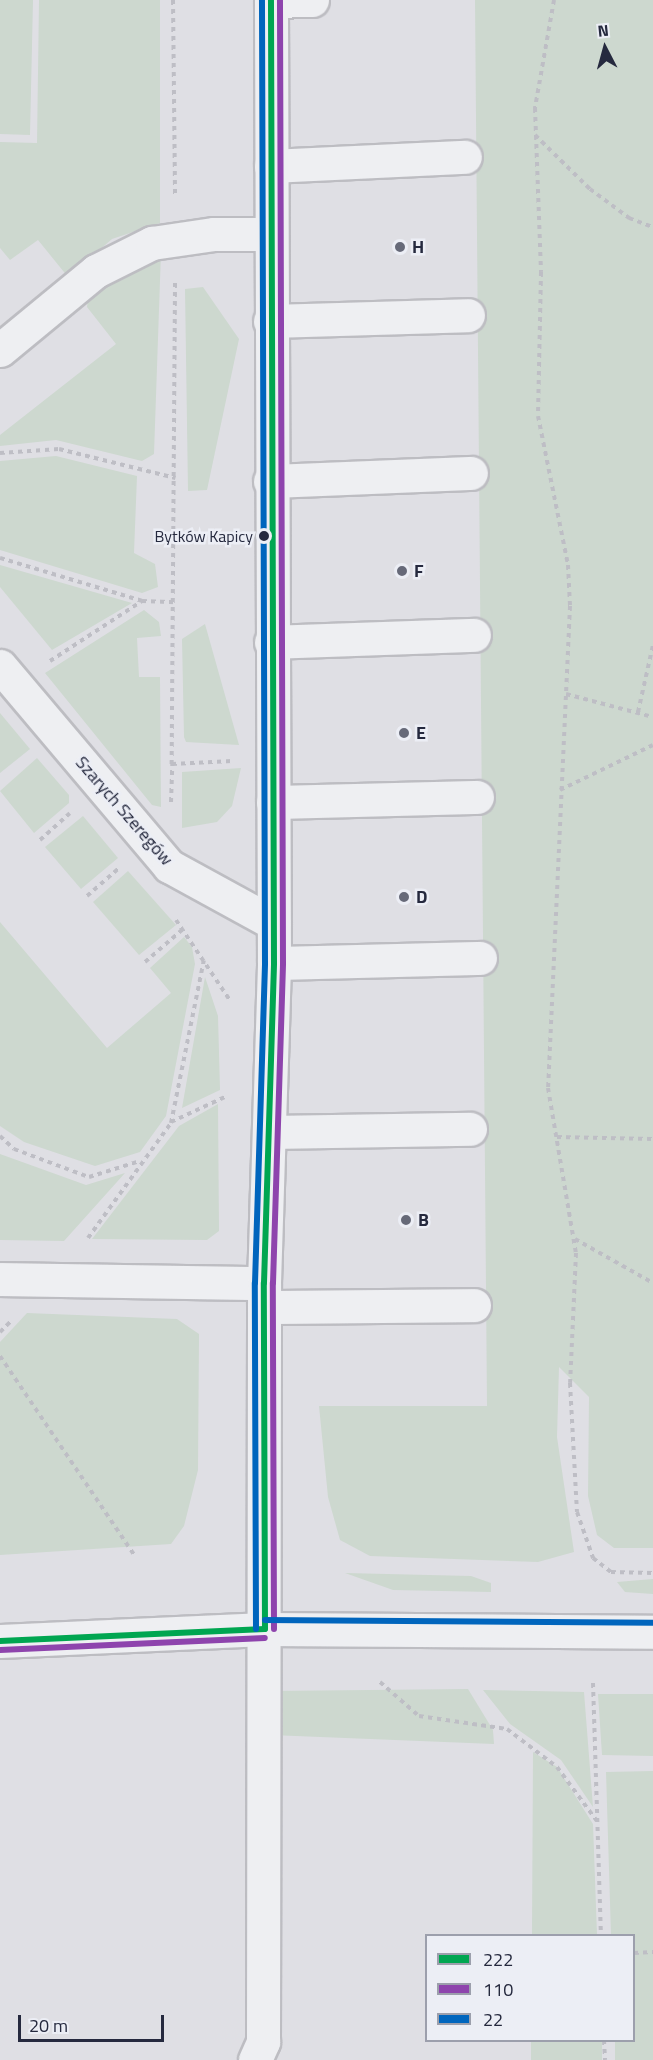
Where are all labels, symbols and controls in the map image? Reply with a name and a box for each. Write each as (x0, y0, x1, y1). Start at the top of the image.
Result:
north arrow (575, 18, 635, 78)
text: N (596, 18, 610, 43)
place label: H (412, 236, 424, 258)
marker: H (393, 240, 407, 254)
place label: Bytków Kapicy (155, 526, 253, 546)
marker: Bytków Kapicy (258, 530, 270, 542)
place label: F (414, 560, 424, 582)
marker: F (395, 564, 409, 578)
place label: E (416, 722, 426, 744)
marker: E (397, 726, 411, 740)
street label: Szarych Szeregów (71, 752, 177, 870)
place label: D (416, 886, 427, 908)
marker: D (397, 890, 411, 904)
place label: B (418, 1209, 429, 1231)
marker: B (399, 1213, 413, 1227)
legend (425, 1934, 635, 2042)
text: 222 (483, 1946, 513, 1973)
text: 110 (483, 1976, 513, 2003)
scale bar (21, 2003, 166, 2041)
text: 22 (483, 2006, 503, 2033)
text: 20 m (29, 2012, 68, 2039)

